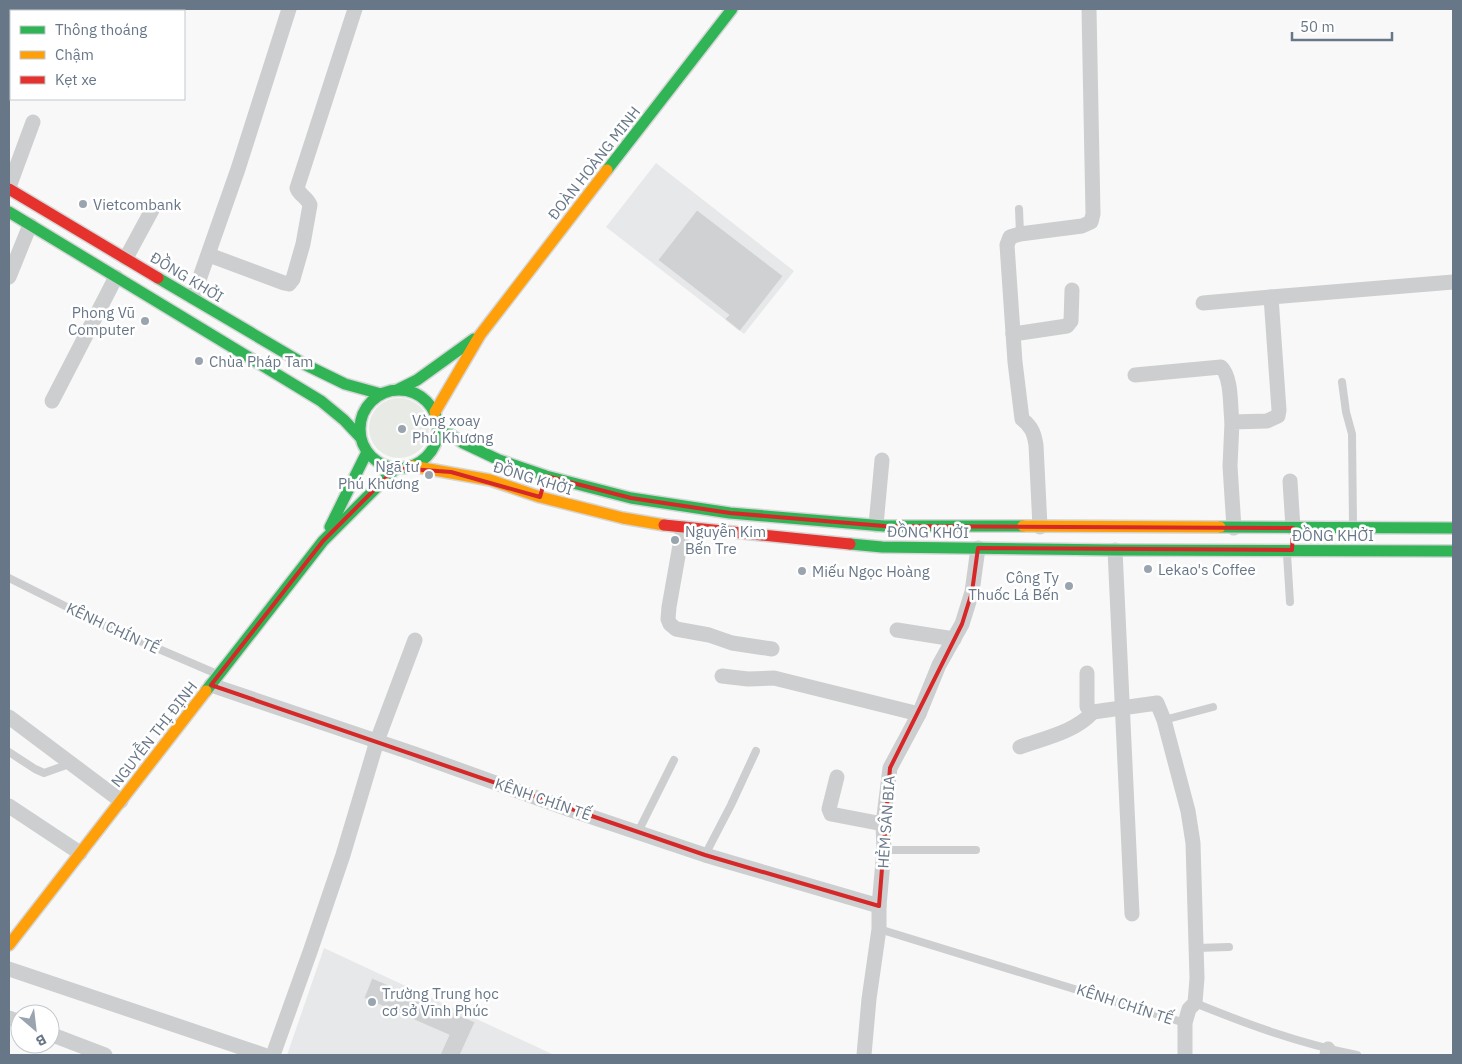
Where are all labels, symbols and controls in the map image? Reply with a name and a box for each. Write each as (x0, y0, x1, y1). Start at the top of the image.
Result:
legend (10, 10, 185, 100)
scale bar (1292, 10, 1392, 42)
text: 50 m (1300, 17, 1335, 36)
text: Thông thoáng (55, 20, 147, 39)
text: Chậm (55, 45, 94, 64)
text: Kẹt xe (55, 70, 97, 89)
street label: ĐOÀN HOÀNG MINH (544, 102, 644, 224)
place label: Vietcombank (93, 195, 182, 214)
marker: Vietcombank (77, 198, 89, 210)
street label: ĐỒNG KHỞI (147, 246, 228, 306)
place label: Phong Vũ Computer (68, 303, 135, 339)
marker: Phong Vũ Computer (139, 315, 151, 327)
place label: Chùa Pháp Tam (209, 352, 313, 371)
marker: Chùa Pháp Tam (193, 355, 205, 367)
place label: Vòng xoay Phú Khương (412, 411, 493, 447)
marker: Vòng xoay Phú Khương (396, 423, 408, 435)
street label: ĐỒNG KHỞI (491, 455, 576, 499)
place label: Ngã tư Phú Khương (338, 457, 419, 493)
marker: Ngã tư Phú Khương (423, 469, 435, 481)
street label: ĐỒNG KHỞI (887, 520, 969, 542)
place label: Nguyễn Kim Bến Tre (685, 522, 766, 558)
street label: ĐỒNG KHỞI (1292, 524, 1374, 545)
marker: Nguyễn Kim Bến Tre (669, 534, 681, 546)
place label: Lekao's Coffee (1158, 560, 1256, 579)
place label: Miếu Ngọc Hoàng (812, 562, 930, 581)
marker: Lekao's Coffee (1142, 563, 1154, 575)
marker: Miếu Ngọc Hoàng (796, 565, 808, 577)
place label: Công Ty Thuốc Lá Bến (968, 568, 1060, 604)
marker: Công Ty Thuốc Lá Bến (1063, 580, 1075, 592)
street label: KÊNH CHÍN TẾ (63, 596, 164, 658)
street label: NGUYỄN THỊ ĐỊNH (106, 677, 201, 791)
street label: KÊNH CHÍN TẾ (492, 772, 594, 824)
street label: HẺM SÂN BIA (873, 775, 899, 869)
street label: KÊNH CHÍN TẾ (1074, 978, 1177, 1029)
place label: Trường Trung học cơ sở Vĩnh Phúc (382, 984, 499, 1020)
marker: Trường Trung học cơ sở Vĩnh Phúc (366, 996, 378, 1008)
north arrow (10, 1004, 60, 1054)
text: B (33, 1030, 49, 1051)

